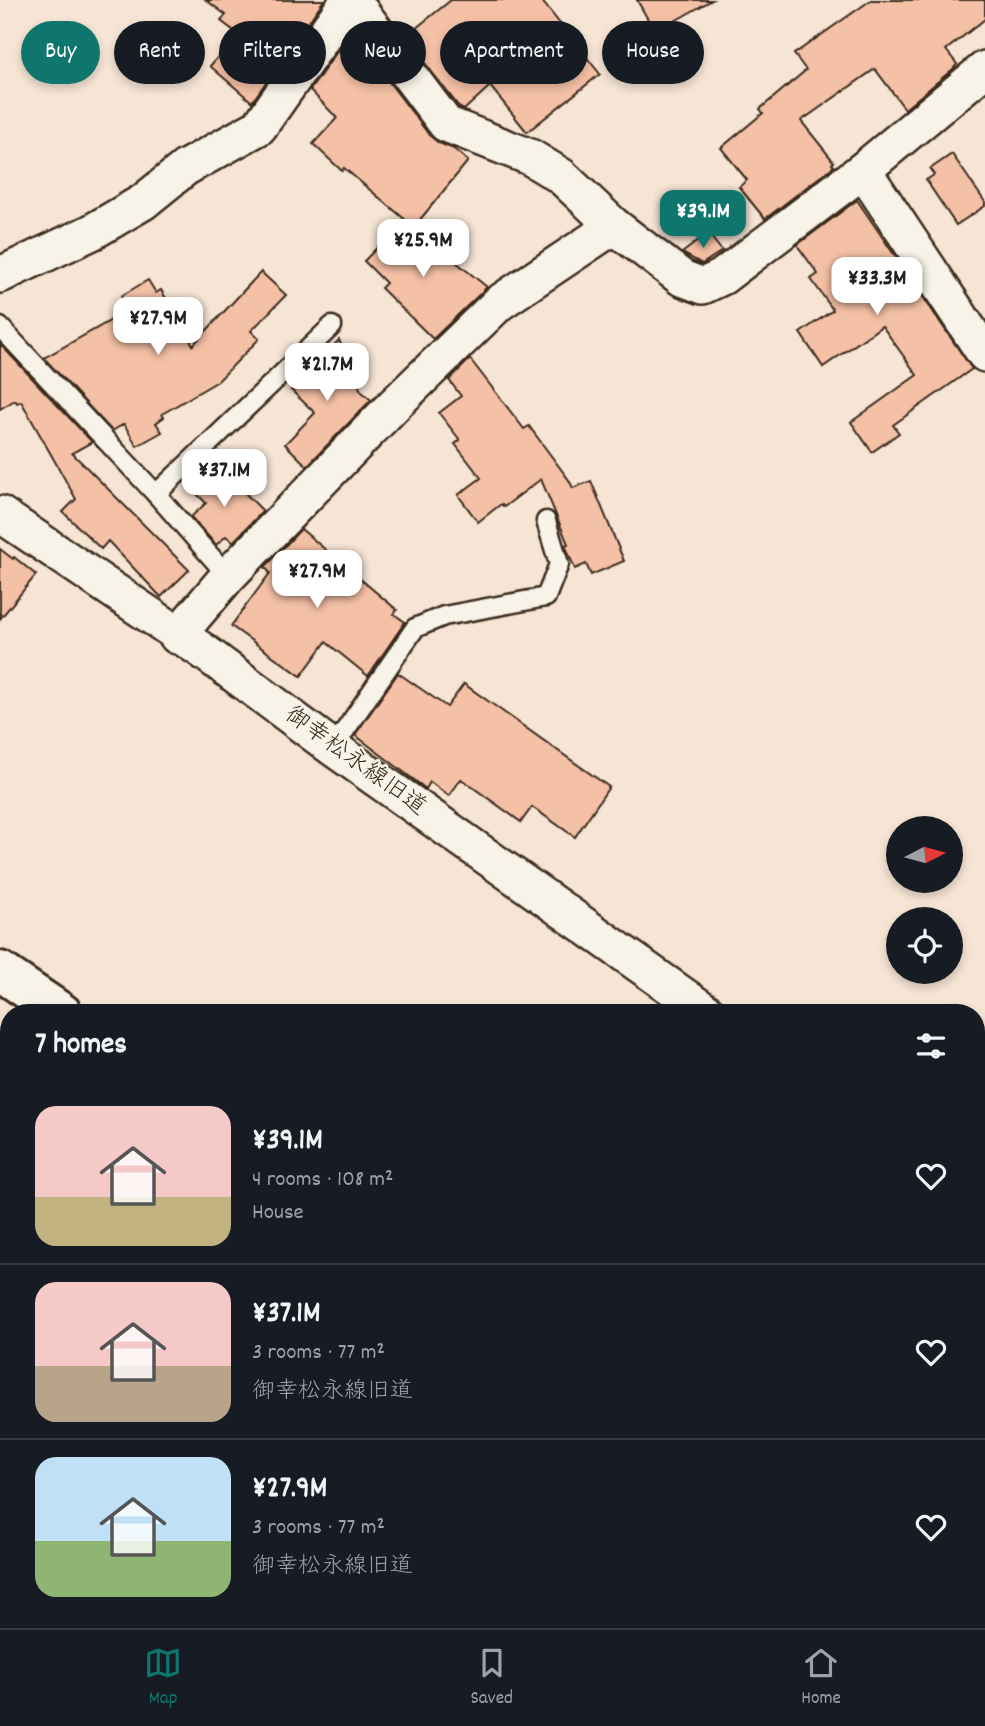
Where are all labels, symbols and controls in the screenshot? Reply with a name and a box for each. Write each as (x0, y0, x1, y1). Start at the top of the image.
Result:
chip: Buy (21, 21, 100, 84)
chip: Rent (114, 21, 205, 84)
chip: Filters (219, 21, 326, 84)
chip: New (340, 21, 426, 84)
chip: Apartment (440, 21, 588, 84)
chip: House (602, 21, 704, 84)
pin: ¥39.1M (646, 190, 760, 250)
text: ¥39.1M (676, 196, 730, 229)
pin: ¥25.9M (366, 219, 480, 279)
text: ¥25.9M (393, 225, 453, 258)
pin: ¥33.3M (820, 258, 934, 317)
text: ¥33.3M (847, 263, 907, 296)
pin: ¥27.9M (101, 298, 215, 357)
text: ¥27.9M (129, 303, 187, 336)
pin: ¥21.7M (270, 344, 384, 403)
text: ¥21.7M (301, 349, 353, 382)
pin: ¥37.1M (167, 449, 281, 509)
text: ¥37.1M (198, 455, 250, 488)
pin: ¥27.9M (260, 550, 374, 610)
text: ¥27.9M (288, 556, 346, 589)
street label: 御幸松永線旧道 (277, 699, 433, 825)
north arrow (886, 816, 962, 892)
map controls (886, 816, 963, 984)
button: locate (886, 907, 963, 984)
text: 7 homes (35, 1025, 127, 1068)
icon: filters (912, 1027, 950, 1065)
text: ¥39.1M (252, 1121, 323, 1164)
icon: home (91, 1134, 175, 1218)
icon: heart (912, 1157, 950, 1195)
text: 4 rooms · 108 m² (252, 1164, 393, 1197)
text: House (252, 1197, 304, 1230)
text: ¥37.1M (252, 1294, 320, 1337)
icon: home (91, 1310, 175, 1394)
icon: heart (912, 1333, 950, 1371)
text: 3 rooms · 77 m² (252, 1337, 385, 1370)
text: 御幸松永線旧道 (252, 1376, 413, 1409)
text: ¥27.9M (252, 1469, 327, 1512)
icon: home (91, 1485, 175, 1569)
icon: heart (912, 1508, 950, 1546)
text: 3 rooms · 77 m² (252, 1512, 385, 1545)
text: 御幸松永線旧道 (252, 1551, 413, 1584)
tab: Map (144, 1644, 182, 1713)
tab: Saved (470, 1644, 513, 1713)
tab: Home (801, 1644, 841, 1713)

